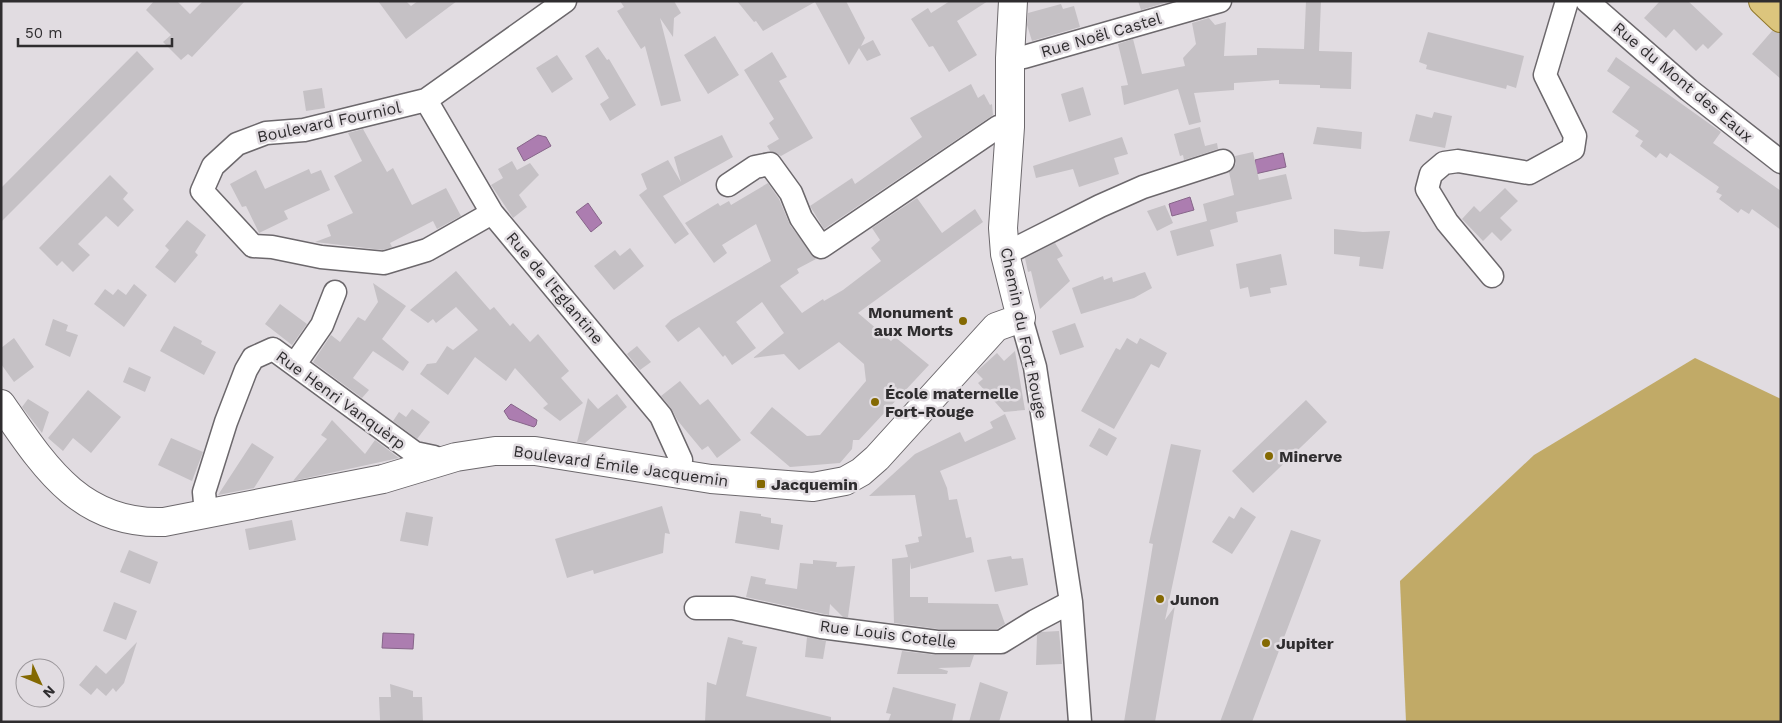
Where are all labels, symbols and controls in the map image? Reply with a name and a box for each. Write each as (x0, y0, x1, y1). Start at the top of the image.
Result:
street label: Rue Noël Castel (1039, 9, 1164, 61)
scale bar (18, 15, 171, 47)
street label: Rue du Mont des Eaux (1609, 18, 1757, 146)
text: 50 m (25, 24, 62, 42)
street label: Boulevard Fourniol (255, 97, 403, 147)
street label: Rue de l'Eglantine (503, 228, 607, 348)
street label: Chemin du Fort Rouge (997, 246, 1051, 420)
place label: Monument aux Morts (868, 303, 953, 340)
marker: Monument aux Morts (957, 315, 969, 327)
street label: Rue Henri Vanquèrp (272, 347, 410, 453)
place label: École maternelle Fort-Rouge (885, 384, 1019, 421)
marker: École maternelle Fort-Rouge (869, 396, 881, 408)
street label: Boulevard Émile Jacquemin (512, 441, 730, 491)
place label: Minerve (1279, 447, 1342, 466)
marker: Minerve (1263, 450, 1275, 462)
place label: Jacquemin (771, 475, 858, 494)
marker: Jacquemin (755, 478, 767, 490)
place label: Junon (1170, 590, 1219, 609)
marker: Junon (1154, 593, 1166, 605)
street label: Rue Louis Cotelle (819, 616, 957, 652)
place label: Jupiter (1276, 634, 1334, 653)
marker: Jupiter (1260, 637, 1272, 649)
north arrow (15, 658, 65, 708)
text: N (40, 683, 59, 701)

